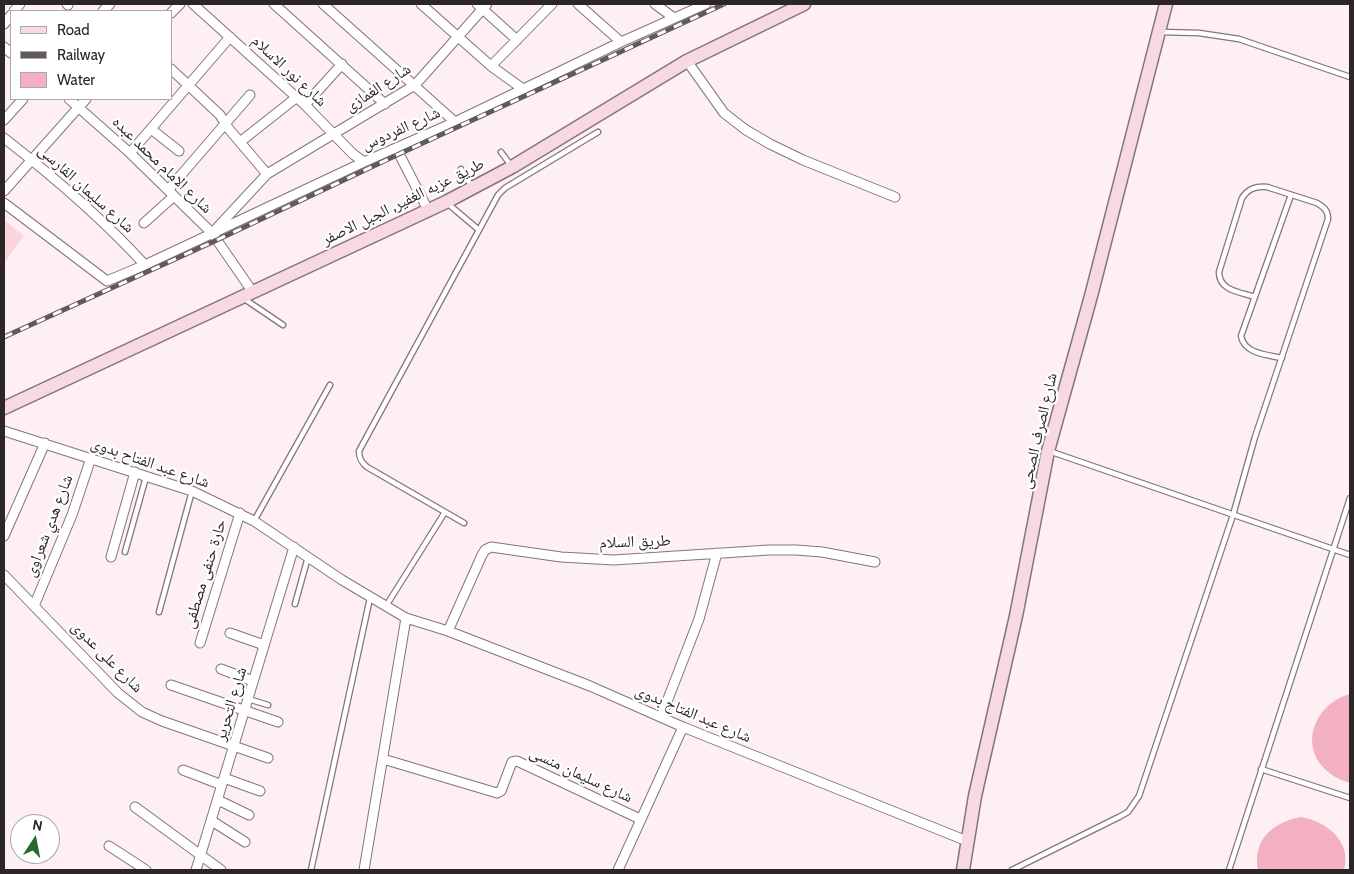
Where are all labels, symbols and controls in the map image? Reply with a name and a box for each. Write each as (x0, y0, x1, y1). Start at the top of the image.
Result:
legend (10, 10, 172, 100)
text: Road (57, 21, 90, 39)
street label: شارع نور الاسلام (247, 31, 331, 111)
text: Railway (57, 46, 105, 64)
street label: شارع الغمازى (342, 60, 414, 116)
text: Water (57, 71, 95, 89)
street label: شارع الفردوس (359, 103, 443, 155)
street label: شارع الامام محمد عبده (108, 112, 216, 218)
street label: شارع سليمان الفارسى (34, 141, 138, 237)
street label: طريق عزبه الغفير, الجبل الاصفر (319, 154, 487, 250)
street label: شارع الصرف الصحى (1016, 371, 1062, 491)
street label: شارع عبد الفتاح بدوى (88, 434, 212, 492)
street label: شارع هدي شعراوى (21, 472, 77, 580)
street label: حارة حنفى مصطفى (179, 517, 231, 631)
street label: طريق السلام (599, 531, 671, 553)
street label: شارع على عدوى (67, 617, 147, 697)
street label: شارع التحرير (211, 665, 251, 743)
street label: شارع عبد الفتاح بدوى (632, 681, 754, 747)
street label: شارع سليمان منسى (526, 743, 636, 807)
north arrow (10, 814, 60, 864)
text: N (31, 815, 44, 835)

